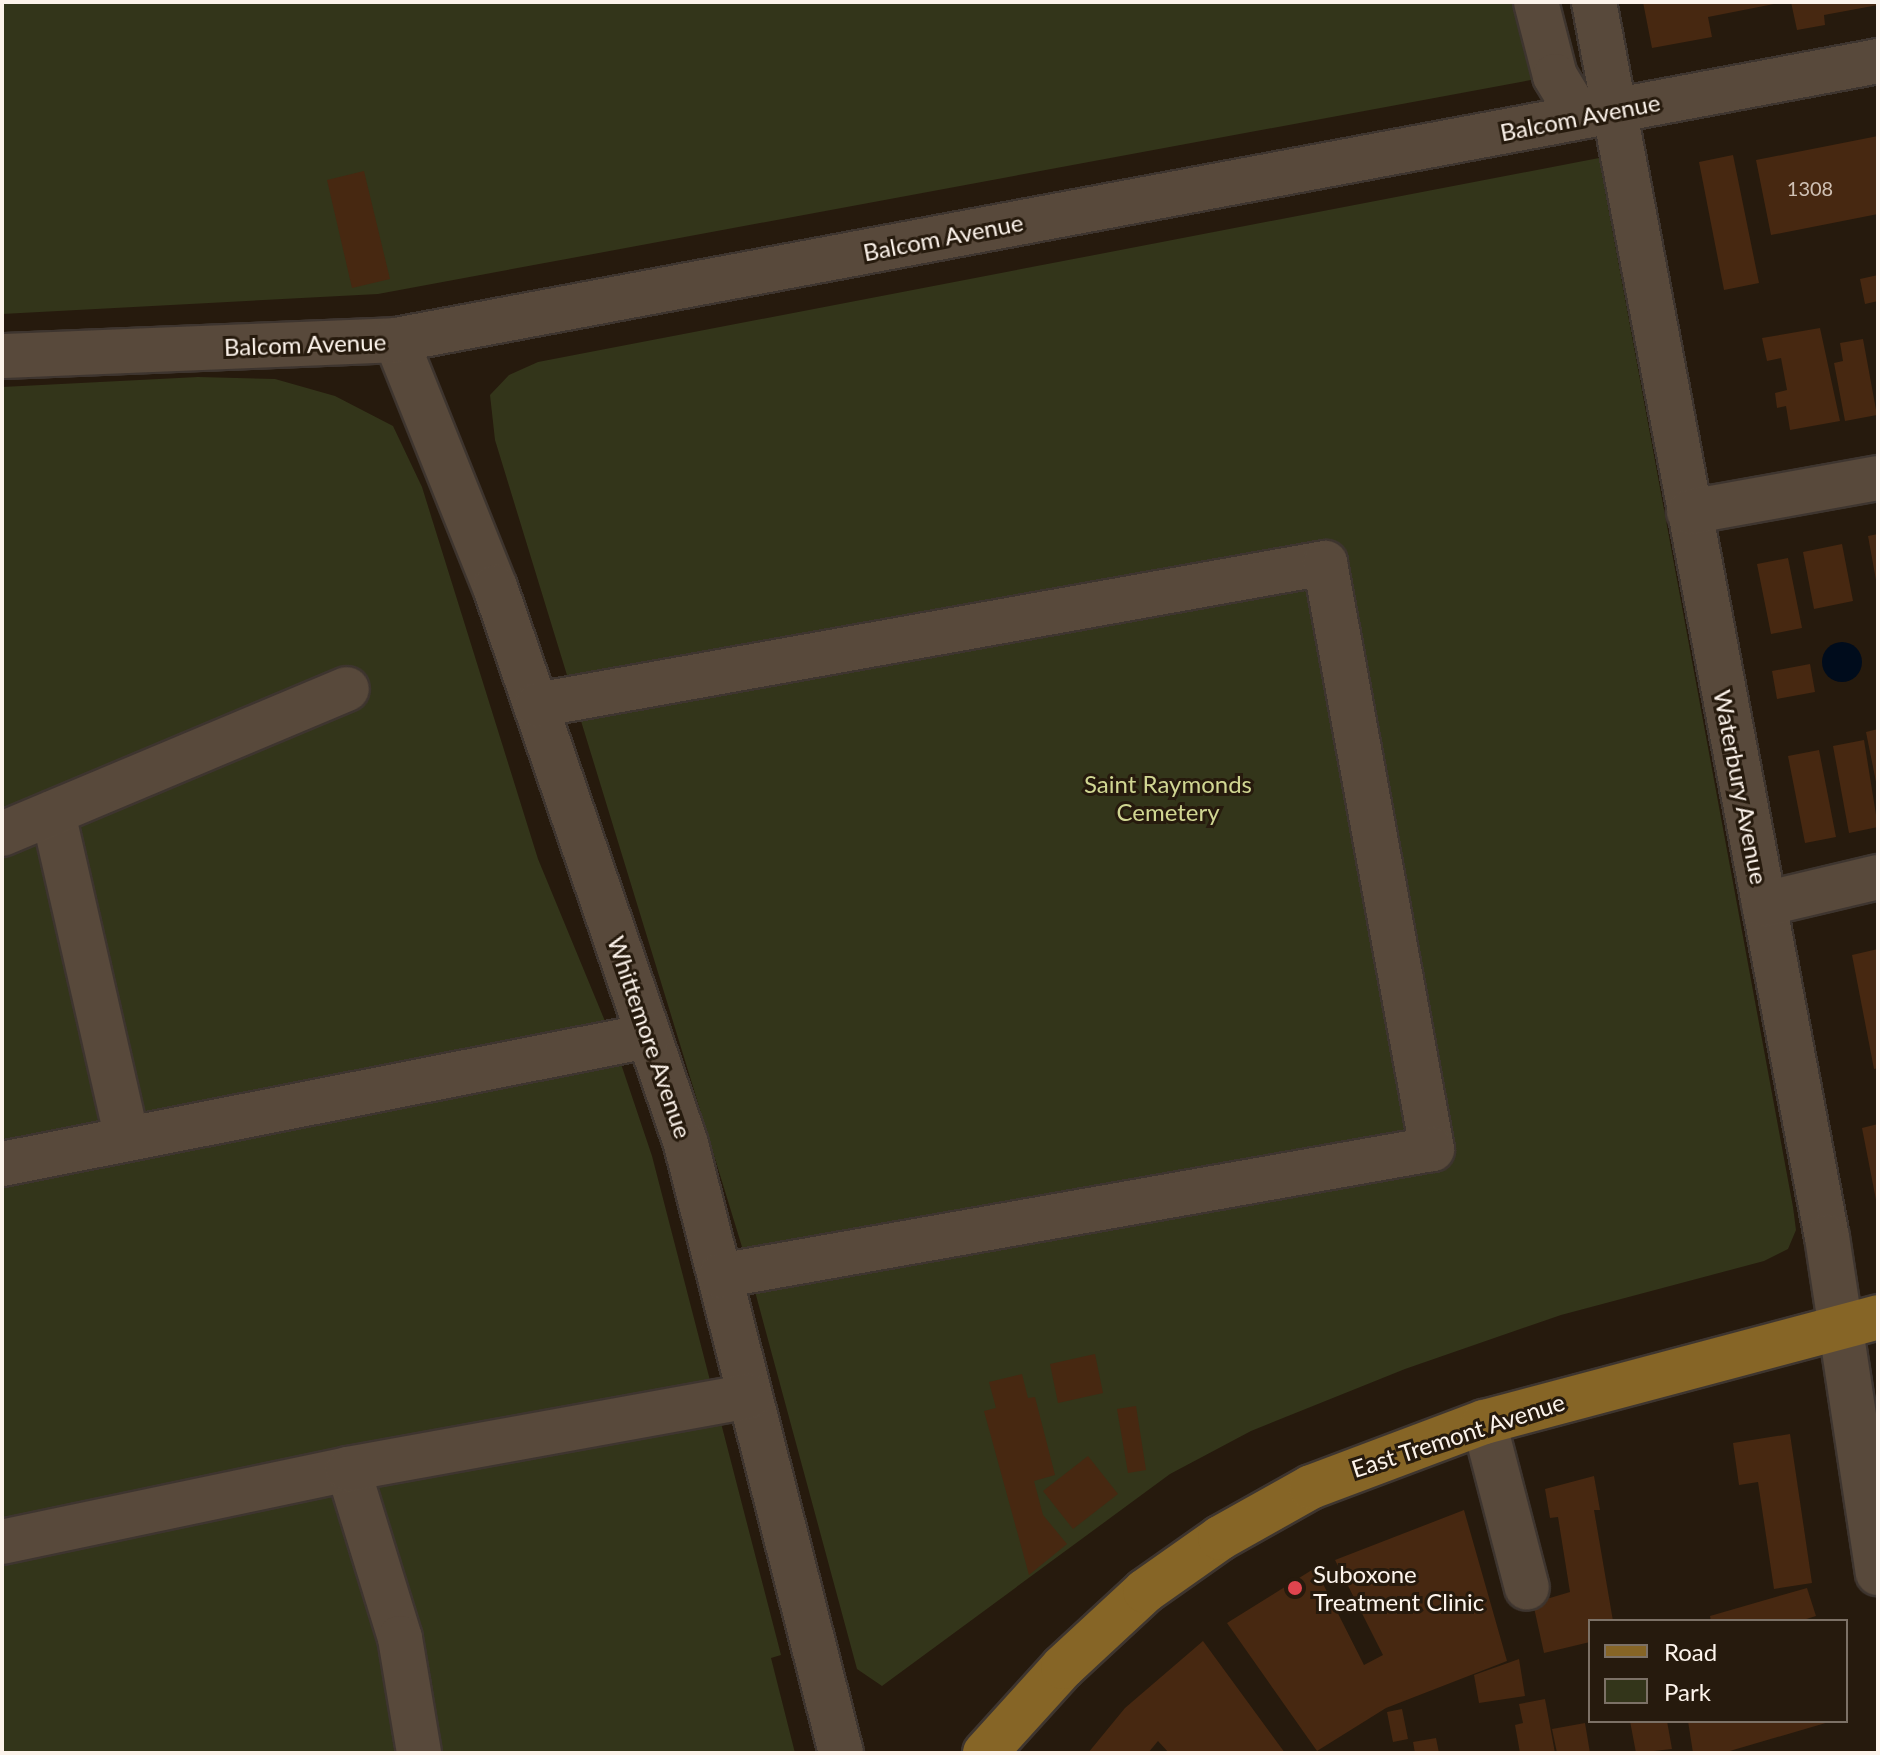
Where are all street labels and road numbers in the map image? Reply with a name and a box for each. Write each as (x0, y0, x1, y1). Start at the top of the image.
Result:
street label: Balcom Avenue (1497, 87, 1663, 147)
street label: Balcom Avenue (860, 207, 1026, 267)
street label: Balcom Avenue (223, 327, 387, 361)
street label: Waterbury Avenue (1708, 687, 1774, 887)
street label: Whittemore Avenue (602, 932, 698, 1142)
street label: East Tremont Avenue (1347, 1387, 1569, 1483)

